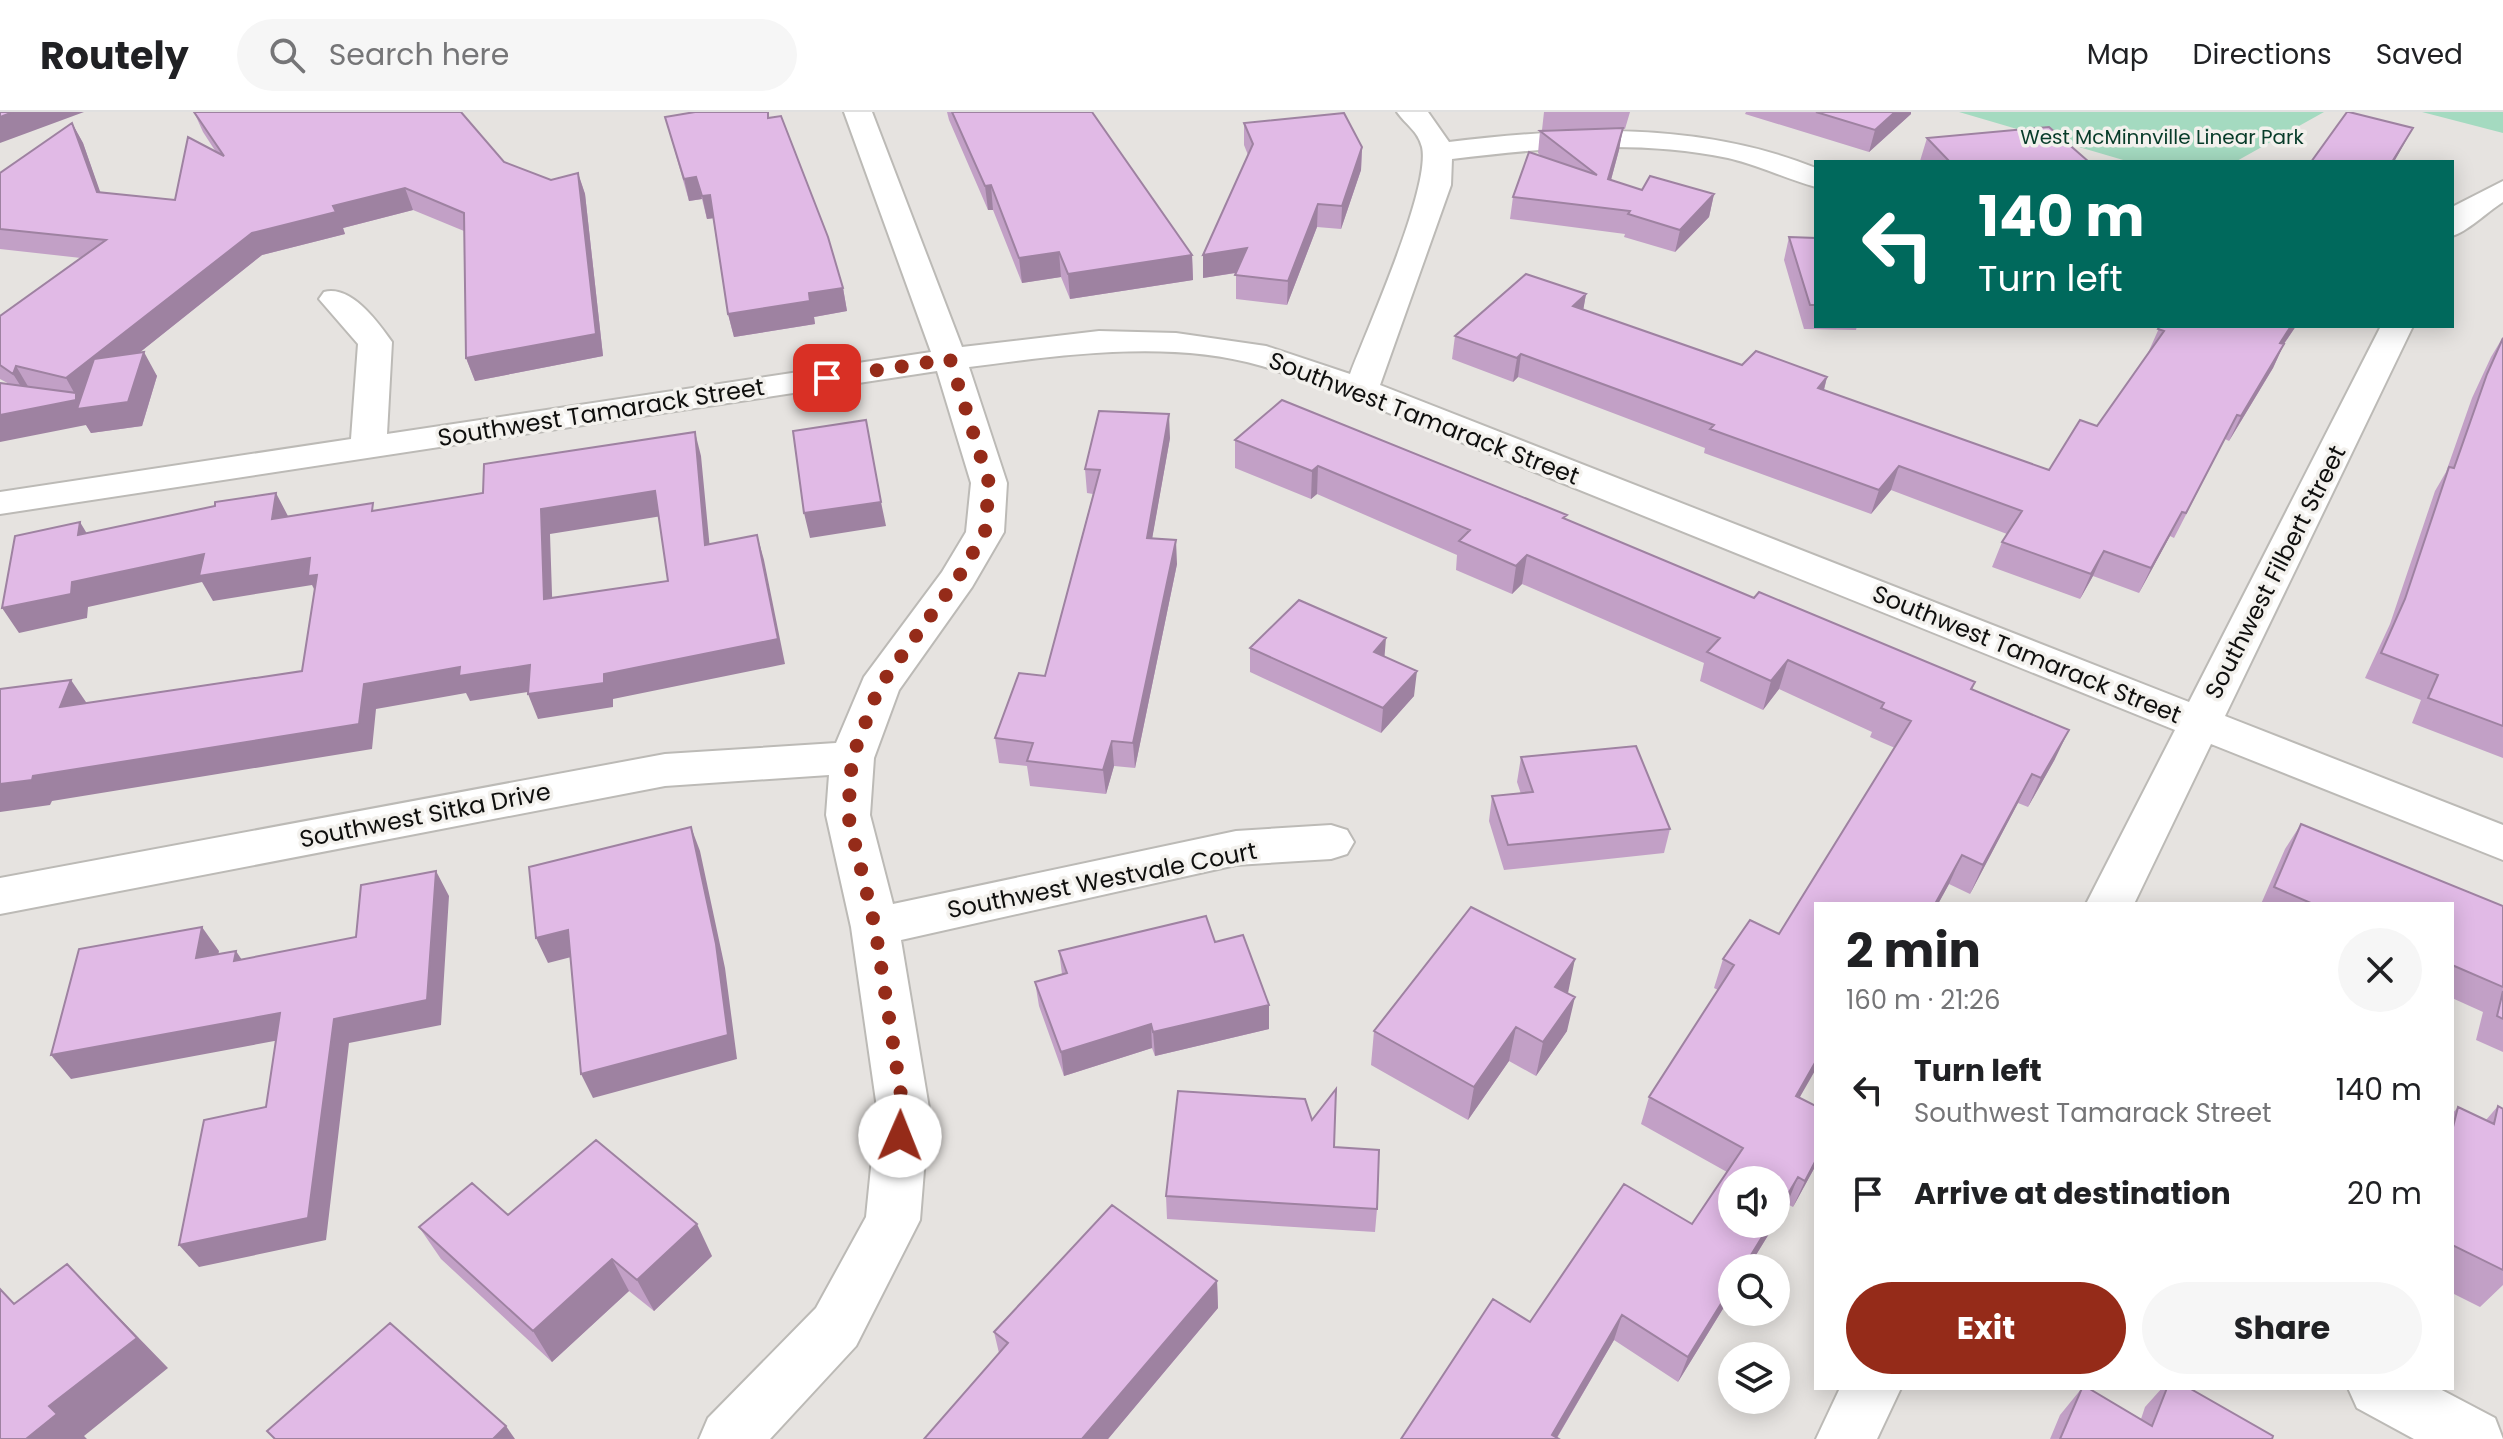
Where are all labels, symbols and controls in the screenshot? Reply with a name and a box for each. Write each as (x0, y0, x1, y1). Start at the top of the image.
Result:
search box (237, 19, 797, 91)
text: Routely (40, 29, 189, 82)
icon: search (265, 33, 309, 77)
text: Search here (329, 33, 509, 76)
text: Map (2087, 35, 2149, 74)
text: Directions (2193, 35, 2332, 74)
text: Saved (2376, 35, 2463, 74)
park label: West McMinnville Linear Park (2020, 123, 2305, 151)
text: 140 m (1978, 177, 2145, 256)
icon: left (1846, 192, 1950, 296)
text: Turn left (1978, 253, 2123, 304)
street label: Southwest Tamarack Street (1264, 343, 1584, 493)
pin (793, 344, 861, 412)
icon: arrive (805, 356, 849, 400)
street label: Southwest Tamarack Street (435, 370, 767, 454)
street label: Southwest Filbert Street (2197, 440, 2353, 704)
street label: Southwest Tamarack Street (1868, 577, 2186, 731)
street label: Southwest Sitka Drive (297, 774, 553, 856)
street label: Southwest Westvale Court (944, 834, 1260, 926)
text: 2 min (1846, 917, 1981, 984)
button: close (2338, 928, 2422, 1012)
text: 160 m · 21:26 (1846, 982, 2001, 1018)
text: Turn left (1914, 1049, 2042, 1092)
icon: left (1846, 1068, 1890, 1112)
text: 140 m (2336, 1068, 2422, 1111)
position arrow (858, 1094, 942, 1178)
text: Southwest Tamarack Street (1914, 1095, 2272, 1131)
map controls (1718, 1166, 1790, 1414)
button: sound (1718, 1166, 1790, 1238)
icon: arrive (1846, 1172, 1890, 1216)
text: Arrive at destination (1914, 1172, 2231, 1215)
text: 20 m (2347, 1172, 2422, 1215)
button: search (1718, 1254, 1790, 1326)
button: Exit (1846, 1282, 2126, 1374)
button: Share (2142, 1282, 2422, 1374)
button: layers (1718, 1342, 1790, 1414)

